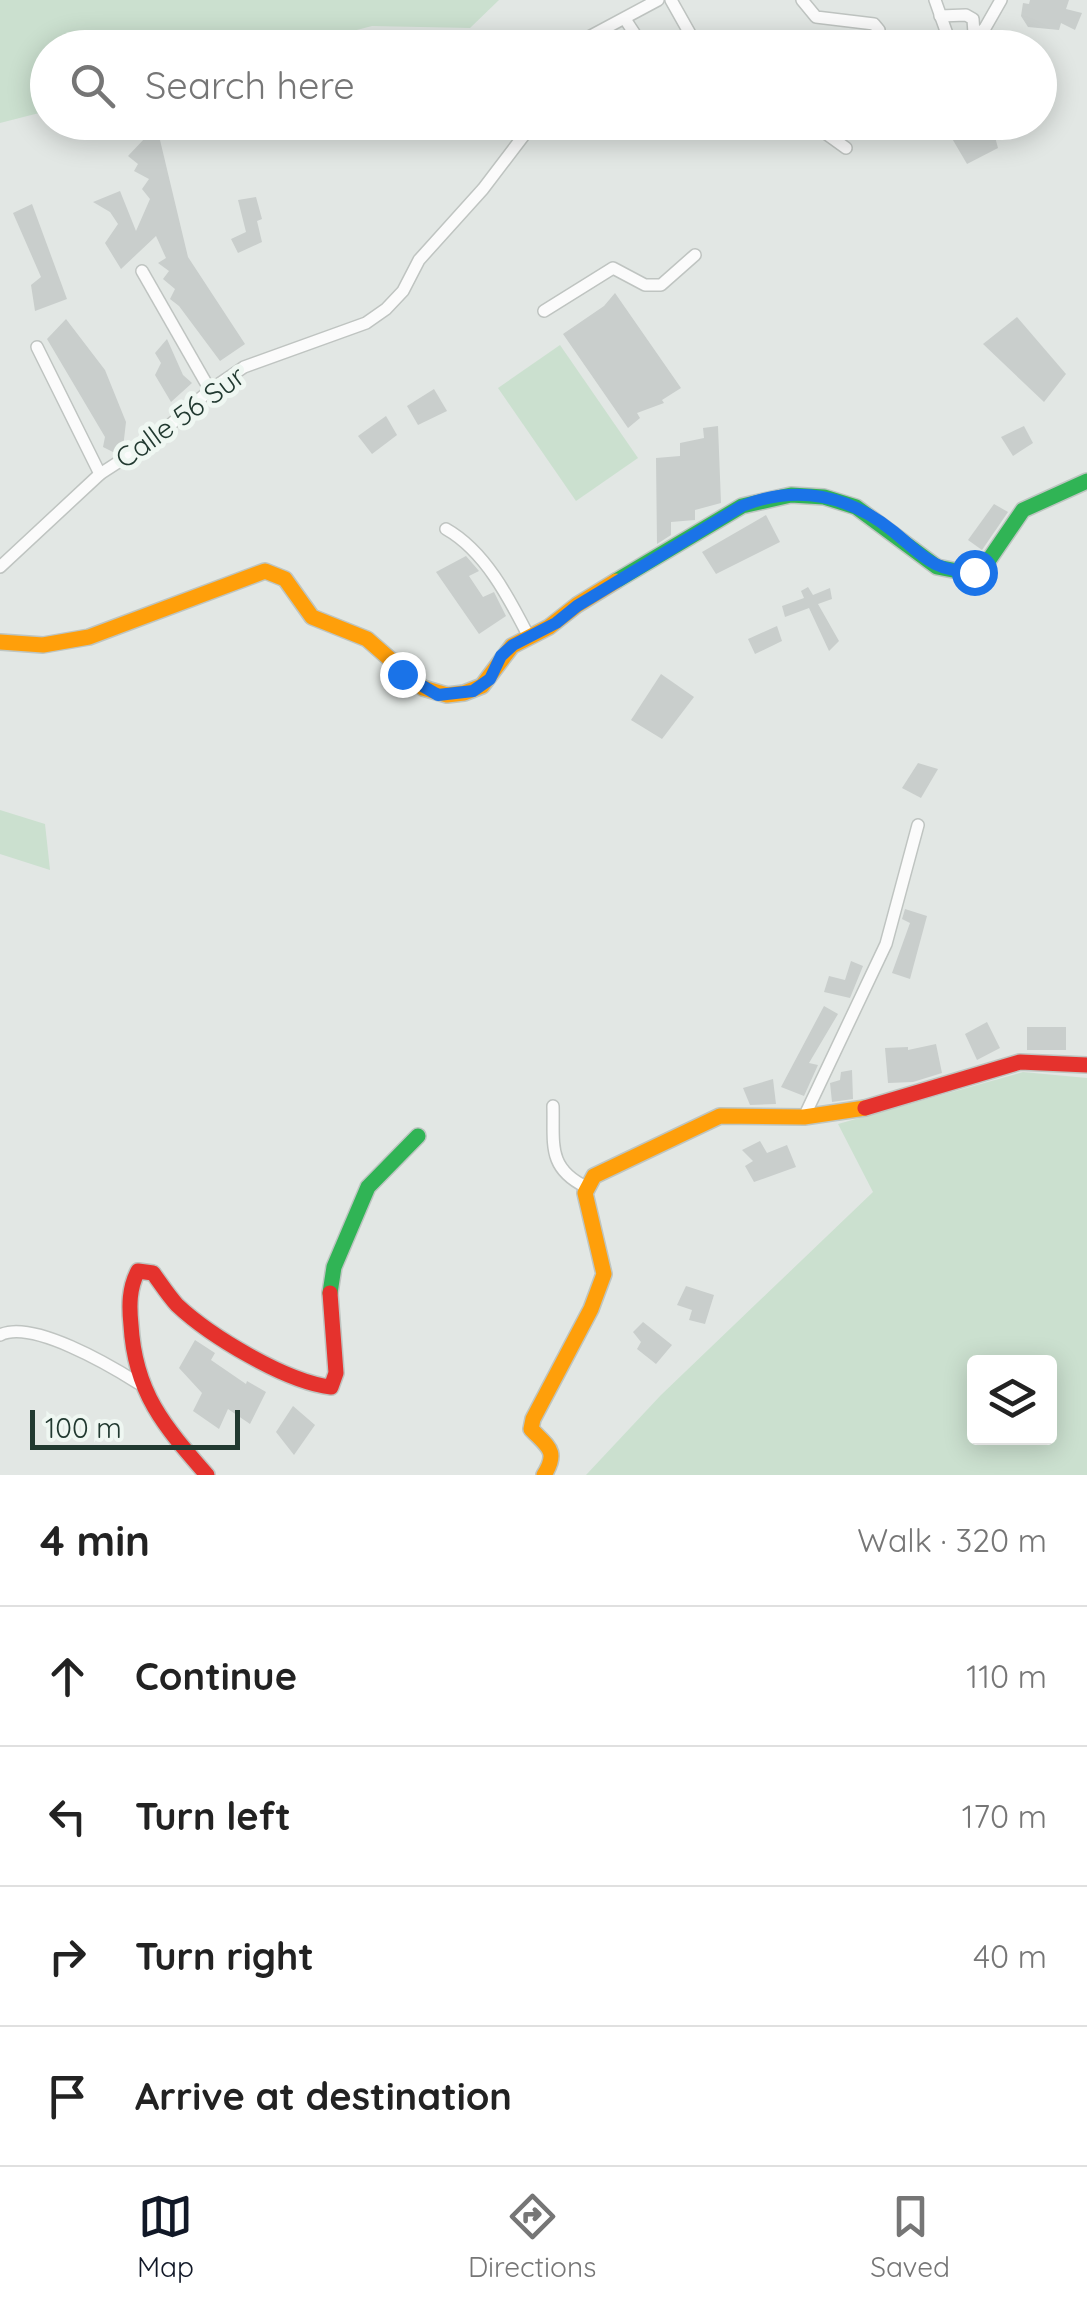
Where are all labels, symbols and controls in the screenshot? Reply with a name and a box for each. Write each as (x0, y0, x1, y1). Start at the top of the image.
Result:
search box (30, 30, 1057, 140)
icon: search (65, 58, 120, 113)
text: Search here (145, 61, 355, 109)
street label: Calle 56 Sur (108, 358, 252, 475)
route start (952, 550, 998, 596)
route end (380, 652, 426, 698)
map controls (967, 1355, 1057, 1445)
button: layers (967, 1355, 1057, 1445)
scale bar (30, 1405, 240, 1450)
text: 100 m (45, 1410, 122, 1445)
text: 4 min (40, 1514, 150, 1567)
text: Walk · 320 m (857, 1520, 1047, 1560)
icon: ahead (40, 1649, 95, 1704)
text: Continue (135, 1652, 297, 1700)
text: 110 m (966, 1656, 1047, 1696)
icon: left (40, 1789, 95, 1844)
text: Turn left (135, 1792, 291, 1840)
text: 170 m (962, 1796, 1047, 1836)
icon: right (40, 1929, 95, 1984)
text: Turn right (135, 1932, 314, 1980)
text: 40 m (973, 1936, 1047, 1976)
icon: arrive (40, 2069, 95, 2124)
text: Arrive at destination (135, 2072, 512, 2120)
tab: Map (137, 2189, 194, 2284)
tab: Directions (468, 2189, 596, 2284)
tab: Saved (870, 2189, 950, 2284)

